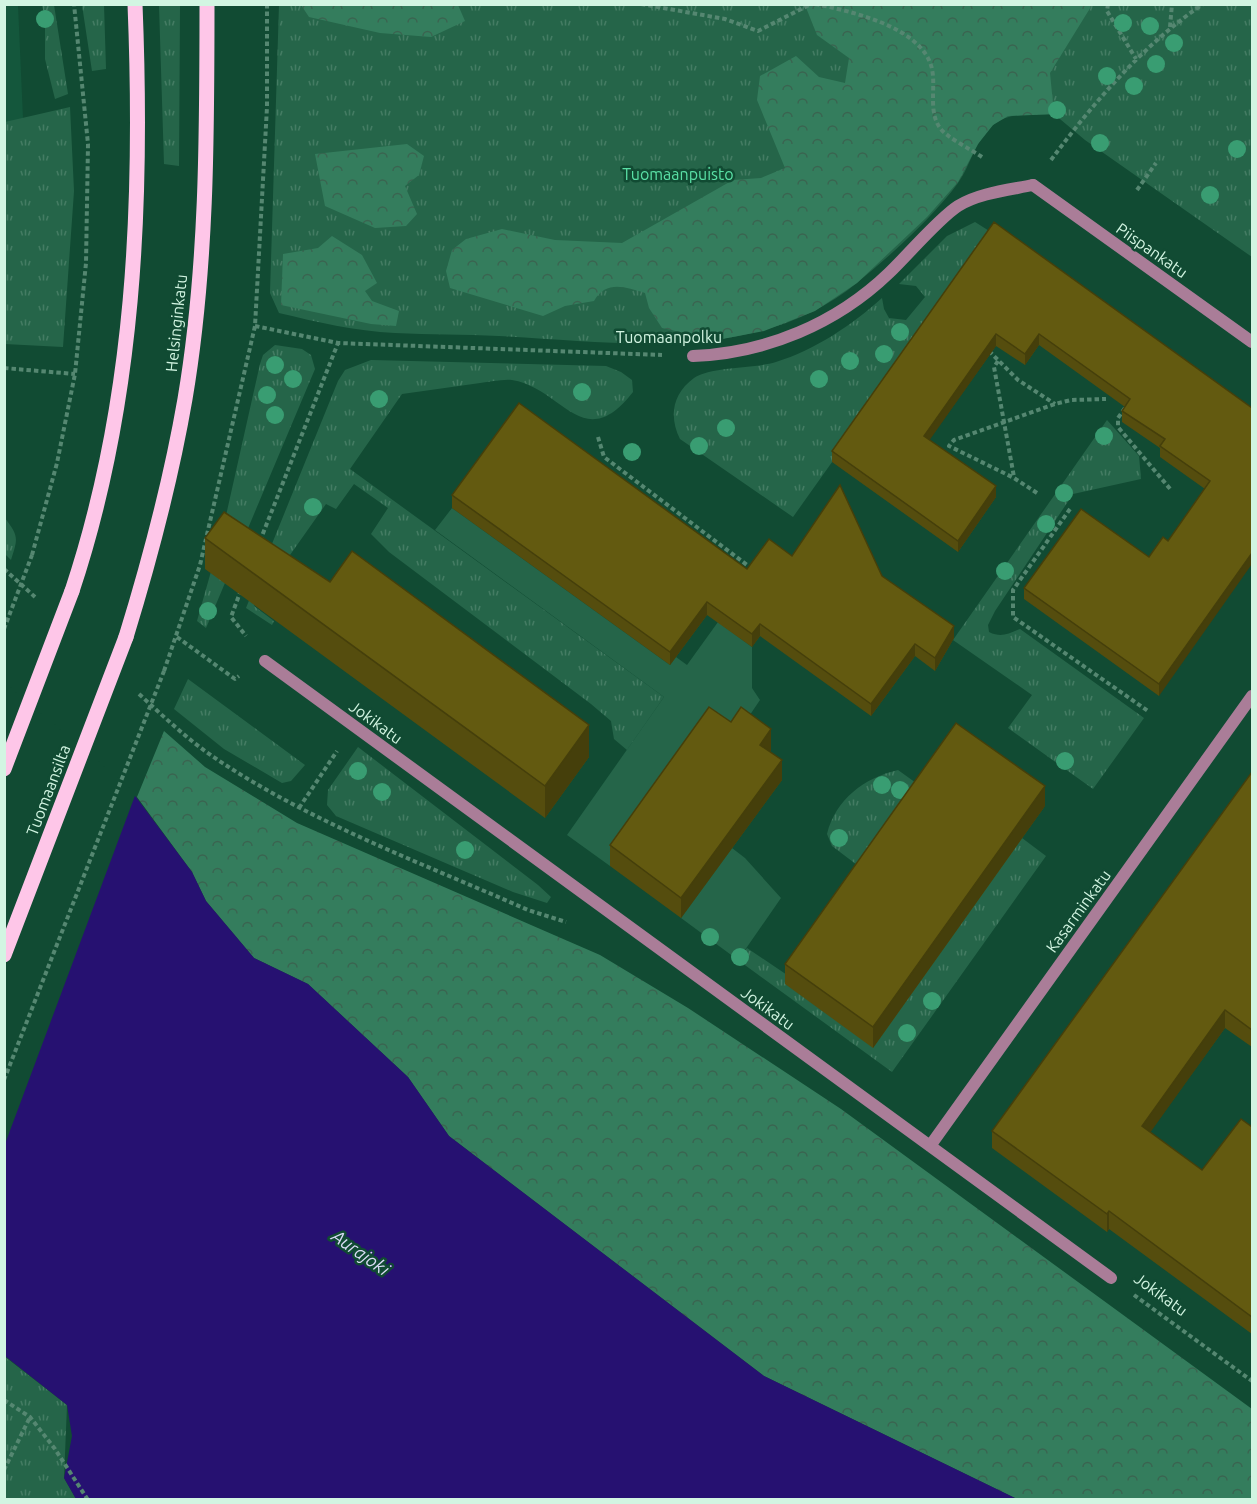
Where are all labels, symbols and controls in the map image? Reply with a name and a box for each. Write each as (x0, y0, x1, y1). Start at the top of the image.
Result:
park label: Tuomaanpuisto (622, 165, 734, 183)
street label: Piispankatu (1113, 219, 1191, 281)
street label: Helsinginkatu (162, 273, 190, 373)
street label: Tuomaanpolku (616, 328, 722, 346)
street label: Jokikatu (346, 697, 406, 747)
street label: Tuomaansilta (22, 742, 74, 838)
street label: Kasarminkatu (1042, 866, 1114, 956)
street label: Jokikatu (738, 983, 798, 1033)
water label: Aurajoki (328, 1224, 394, 1279)
street label: Jokikatu (1131, 1269, 1191, 1319)

